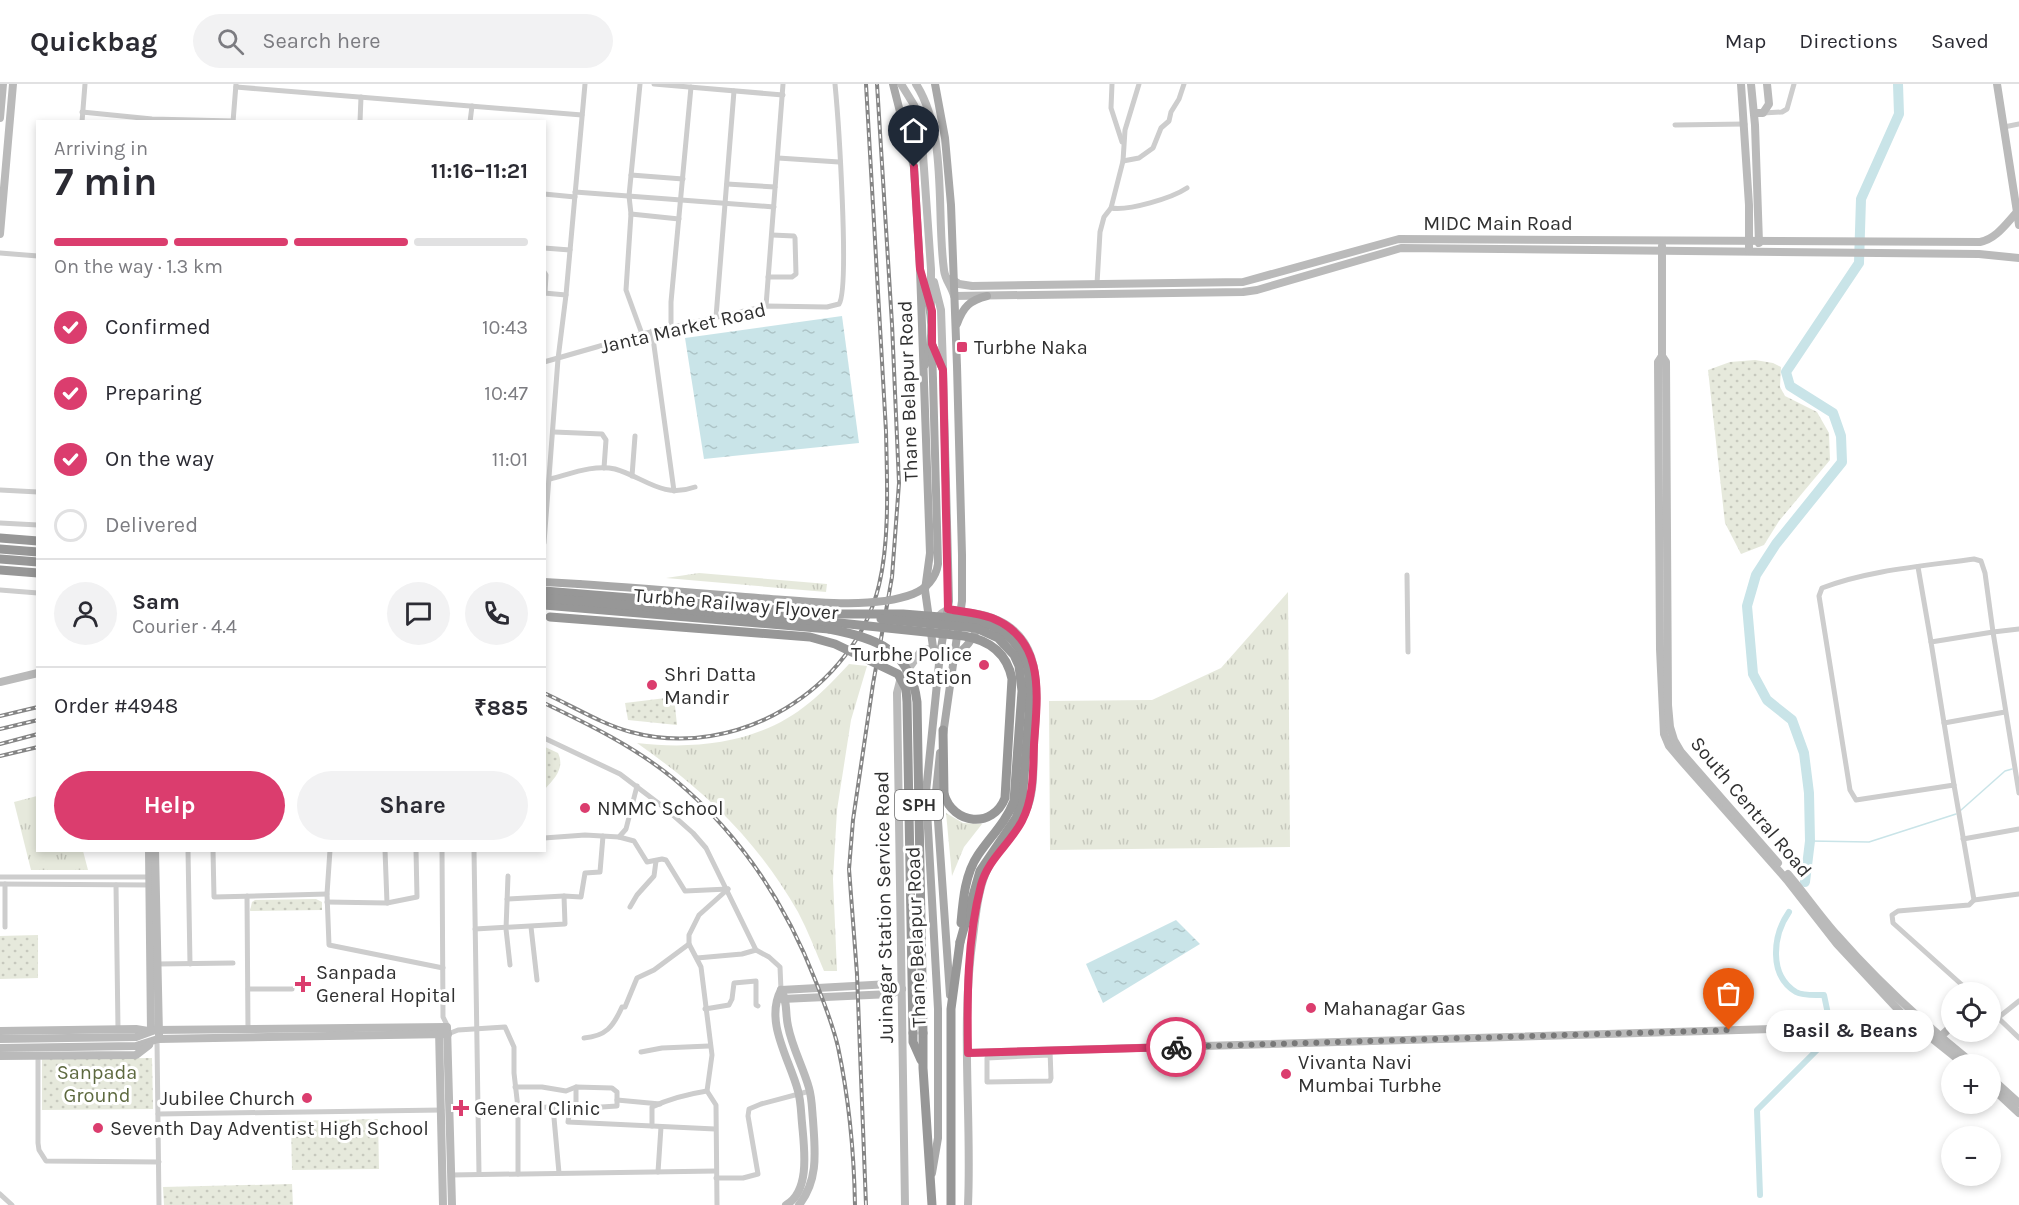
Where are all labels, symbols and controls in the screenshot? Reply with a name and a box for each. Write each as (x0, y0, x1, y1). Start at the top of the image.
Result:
search box (193, 14, 613, 68)
text: Quickbag (30, 25, 157, 58)
icon: search (214, 25, 247, 58)
text: Search here (262, 28, 381, 54)
text: Map (1725, 29, 1766, 53)
text: Directions (1799, 29, 1898, 53)
text: Saved (1931, 29, 1989, 53)
pin (888, 105, 939, 167)
icon: home (897, 114, 930, 147)
text: Arriving in (54, 137, 148, 160)
text: 11:16–11:21 (431, 158, 528, 184)
text: 7 min (54, 159, 157, 205)
street label: MIDC Main Road (1423, 212, 1573, 235)
text: On the way · 1.3 km (54, 255, 223, 278)
street label: Janta Market Road (598, 298, 768, 358)
street label: Thane Belapur Road (893, 300, 923, 482)
icon: check (54, 311, 87, 344)
text: Confirmed (105, 314, 211, 340)
text: 10:43 (482, 316, 528, 339)
place label: Turbhe Naka (974, 336, 1088, 359)
marker: Turbhe Naka (955, 340, 969, 354)
icon: check (54, 377, 87, 410)
text: Preparing (105, 380, 202, 406)
text: 10:47 (484, 382, 528, 405)
icon: check (54, 443, 87, 476)
text: On the way (105, 446, 214, 472)
text: 11:01 (492, 448, 528, 471)
text: Delivered (105, 512, 198, 538)
button: person (54, 582, 117, 645)
button: chat (387, 582, 450, 645)
button: phone (465, 582, 528, 645)
street label: Turbhe Railway Flyover (633, 584, 840, 624)
text: Sam (132, 589, 180, 615)
text: Courier · 4.4 (132, 615, 237, 638)
place label: Turbhe Police Station (851, 643, 972, 689)
marker: Turbhe Police Station (977, 658, 991, 672)
place label: Shri Datta Mandir (664, 663, 756, 709)
marker: Shri Datta Mandir (645, 678, 659, 692)
text: Order #4948 (54, 693, 178, 719)
text: ₹885 (474, 695, 528, 721)
street label: South Central Road (1686, 732, 1816, 882)
button: Help (54, 771, 285, 840)
button: Share (297, 771, 528, 840)
street label: Juinagar Station Service Road (870, 771, 898, 1043)
road number: SPH (895, 790, 943, 820)
place label: NMMC School (597, 797, 724, 820)
marker: NMMC School (578, 801, 592, 815)
street label: Thane Belapur Road (901, 846, 931, 1028)
place label: Sanpada General Hopital (316, 961, 456, 1007)
pin (1703, 968, 1754, 1030)
marker: Sanpada General Hopital (294, 975, 312, 993)
icon: bag (1712, 977, 1745, 1010)
map controls (1941, 982, 2001, 1186)
button: locate (1941, 982, 2001, 1042)
place label: Mahanagar Gas (1323, 997, 1466, 1020)
marker: Mahanagar Gas (1304, 1001, 1318, 1015)
callout: Basil & Beans (1765, 1009, 1933, 1051)
courier (1146, 1017, 1206, 1077)
text: Basil & Beans (1782, 1019, 1918, 1042)
icon: bike (1160, 1031, 1193, 1064)
place label: Vivanta Navi Mumbai Turbhe (1298, 1051, 1442, 1097)
button: + (1941, 1054, 2001, 1114)
park label: Sanpada Ground (57, 1061, 137, 1107)
marker: Vivanta Navi Mumbai Turbhe (1279, 1067, 1293, 1081)
place label: Jubilee Church (160, 1087, 295, 1110)
marker: Jubilee Church (300, 1091, 314, 1105)
place label: General Clinic (474, 1097, 600, 1120)
marker: General Clinic (452, 1099, 470, 1117)
place label: Seventh Day Adventist High School (110, 1117, 429, 1140)
marker: Seventh Day Adventist High School (91, 1121, 105, 1135)
button: − (1941, 1126, 2001, 1186)

